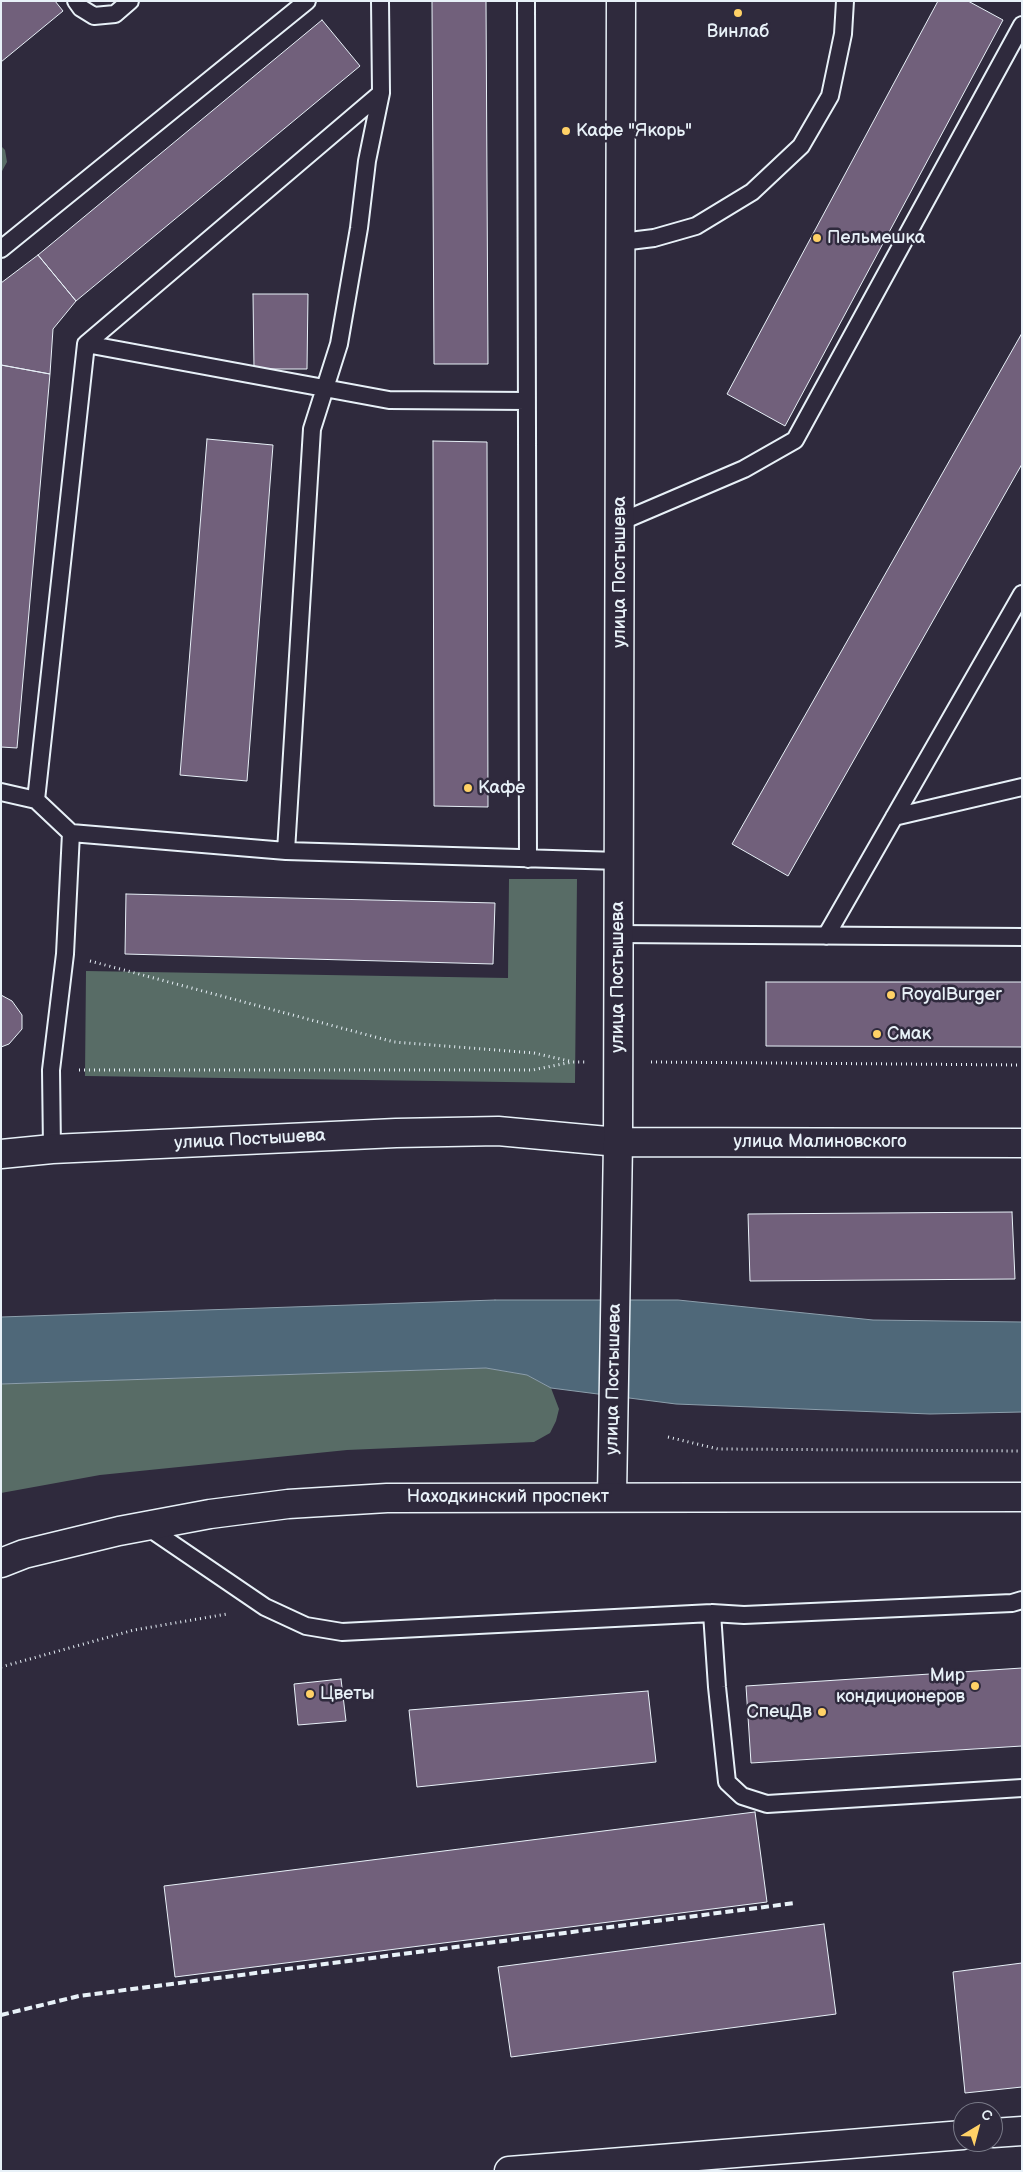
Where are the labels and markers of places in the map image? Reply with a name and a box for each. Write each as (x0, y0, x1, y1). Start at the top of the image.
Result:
marker: Винлаб (732, 7, 744, 19)
place label: Винлаб (707, 21, 769, 43)
place label: Кафе "Якорь" (576, 120, 692, 142)
marker: Кафе "Якорь" (560, 125, 572, 137)
place label: Пельмешка (827, 227, 925, 249)
marker: Пельмешка (811, 232, 823, 244)
place label: Кафе (478, 777, 525, 799)
marker: Кафе (462, 782, 474, 794)
place label: RoyalBurger (901, 984, 1002, 1006)
marker: RoyalBurger (885, 989, 897, 1001)
place label: Смак (887, 1023, 931, 1045)
marker: Смак (871, 1028, 883, 1040)
place label: Мир кондиционеров (836, 1665, 965, 1708)
marker: Мир кондиционеров (969, 1680, 981, 1692)
place label: Цветы (320, 1683, 375, 1705)
marker: Цветы (304, 1688, 316, 1700)
place label: СпецДв (747, 1701, 812, 1723)
marker: СпецДв (816, 1706, 828, 1718)

